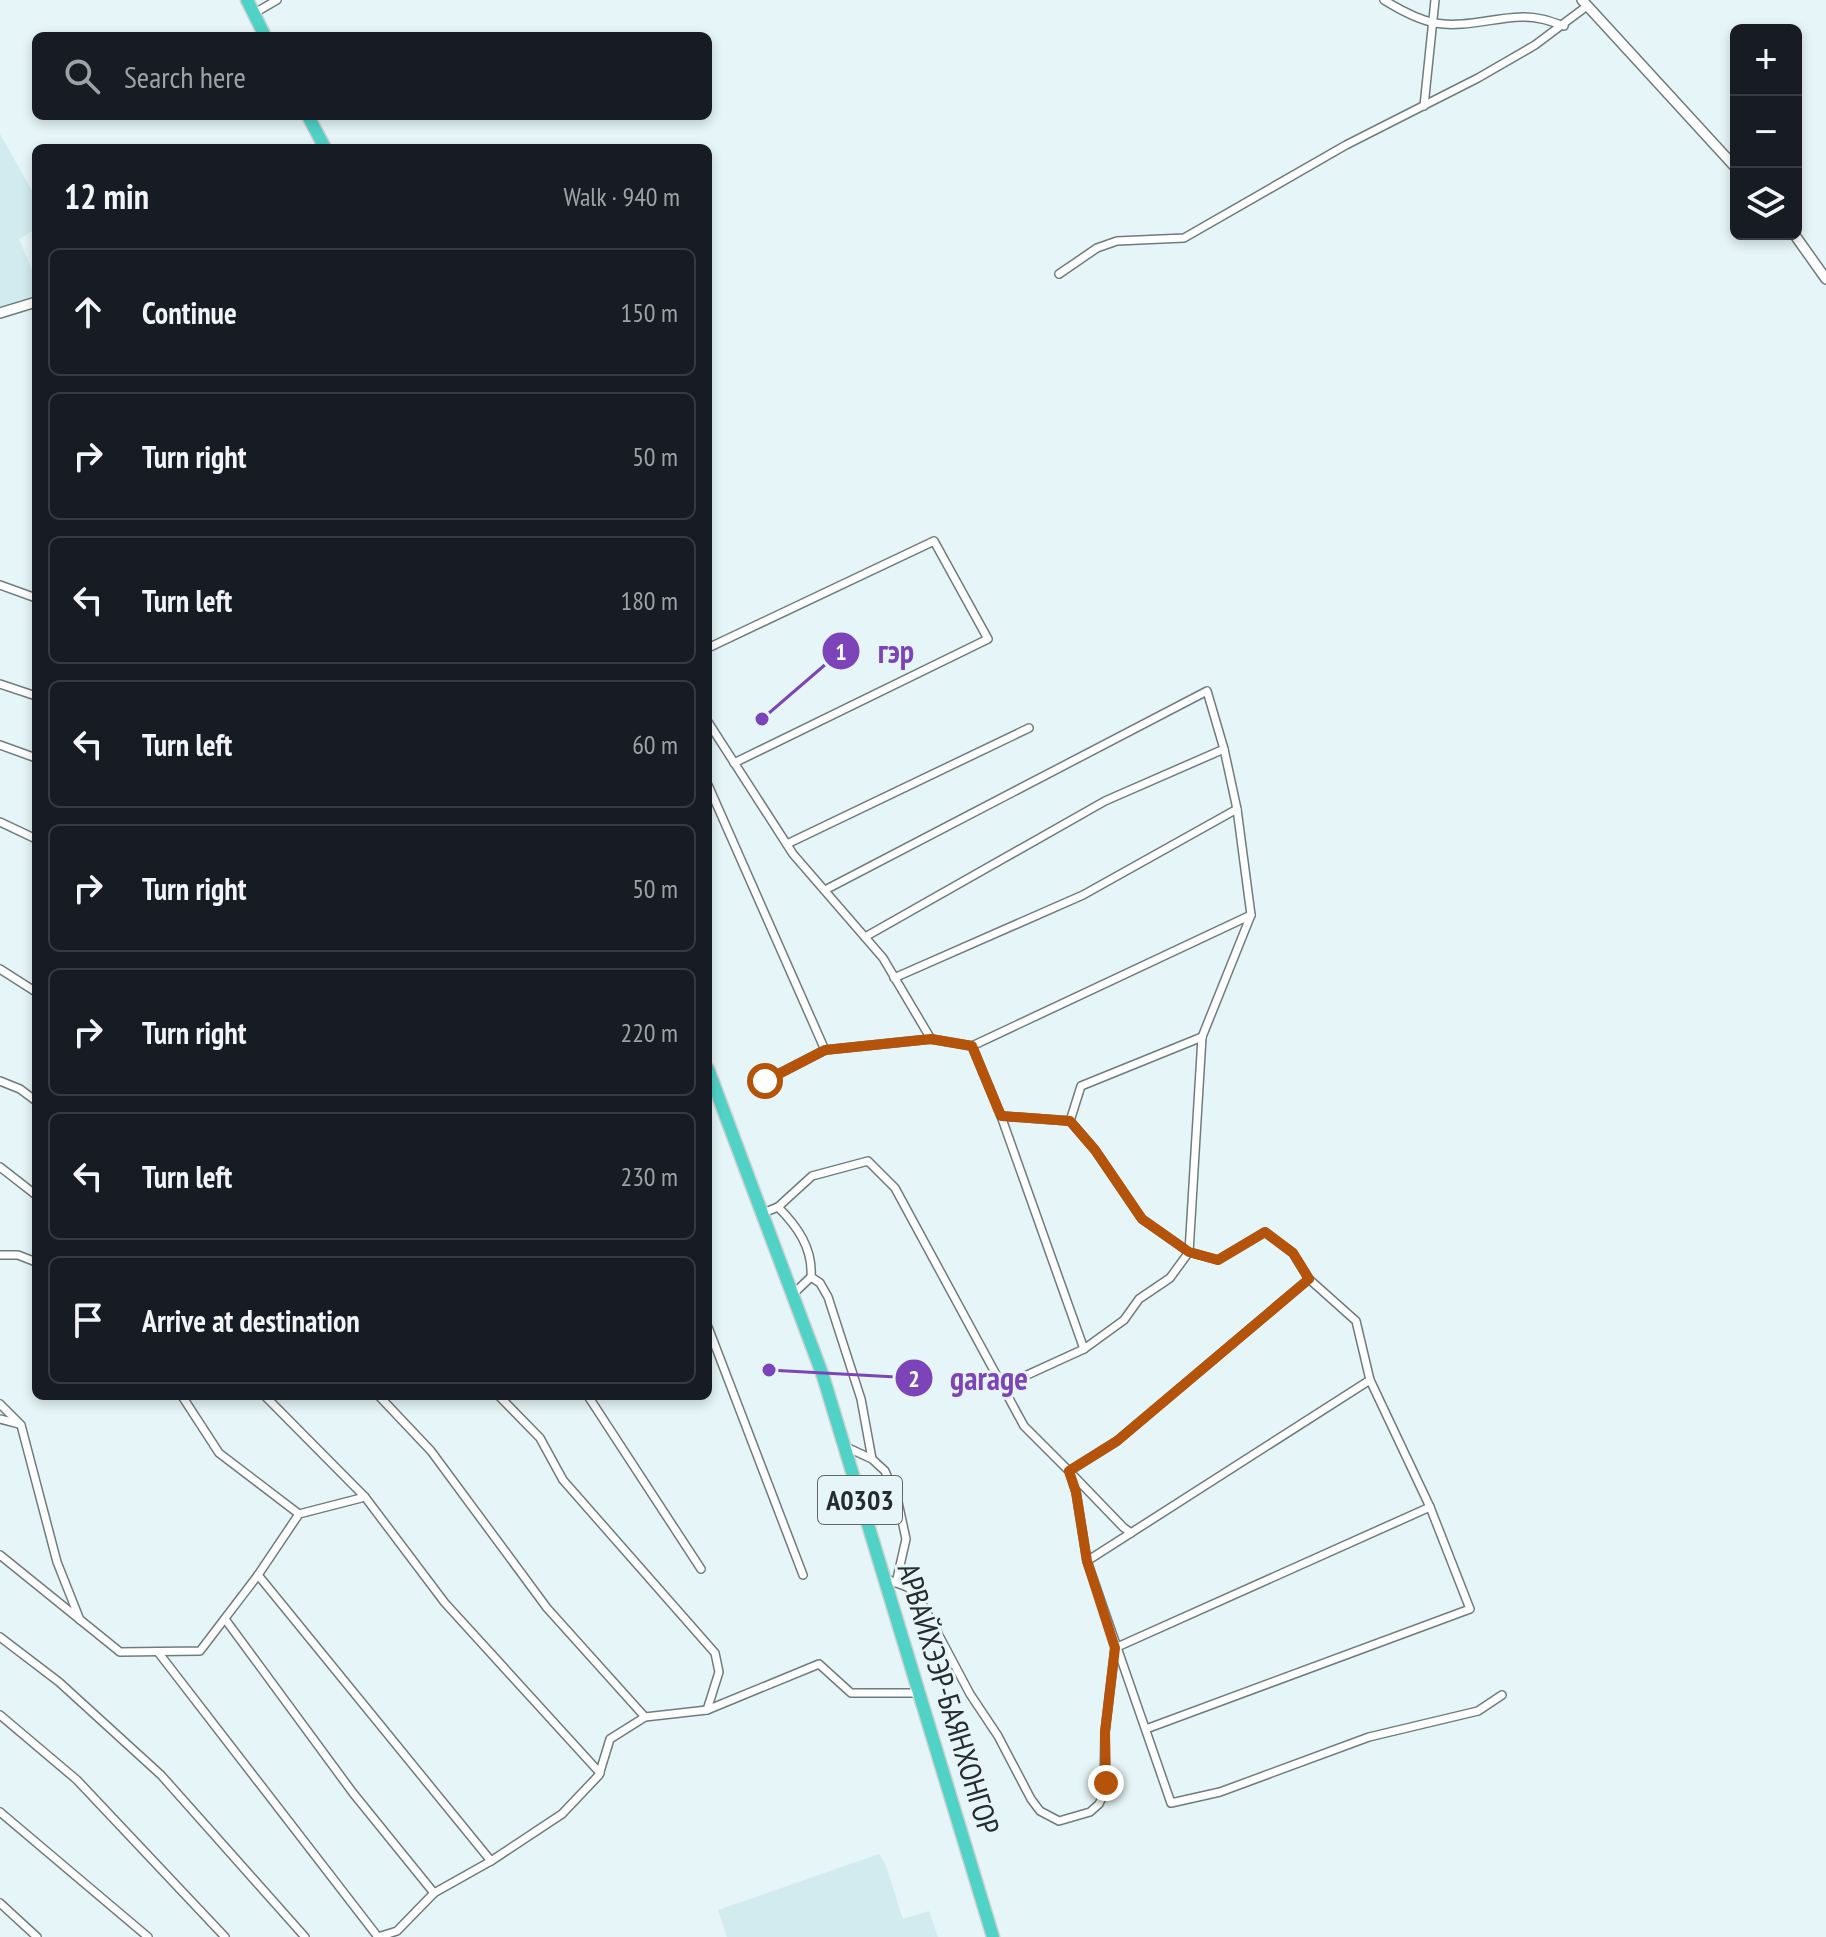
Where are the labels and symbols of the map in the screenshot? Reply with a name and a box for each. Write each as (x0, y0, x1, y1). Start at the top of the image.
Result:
callout: гэр (821, 623, 930, 679)
text: гэр (878, 630, 914, 672)
text: 1 (835, 636, 847, 667)
route start (747, 1063, 783, 1099)
callout: garage (894, 1350, 1043, 1406)
text: garage (950, 1357, 1028, 1399)
text: 2 (908, 1363, 920, 1394)
road number: A0303 (818, 1476, 902, 1524)
street label: АРВАЙХЭЭР-БАЯНХОНГОР (890, 1558, 1009, 1839)
route end (1088, 1765, 1124, 1801)

